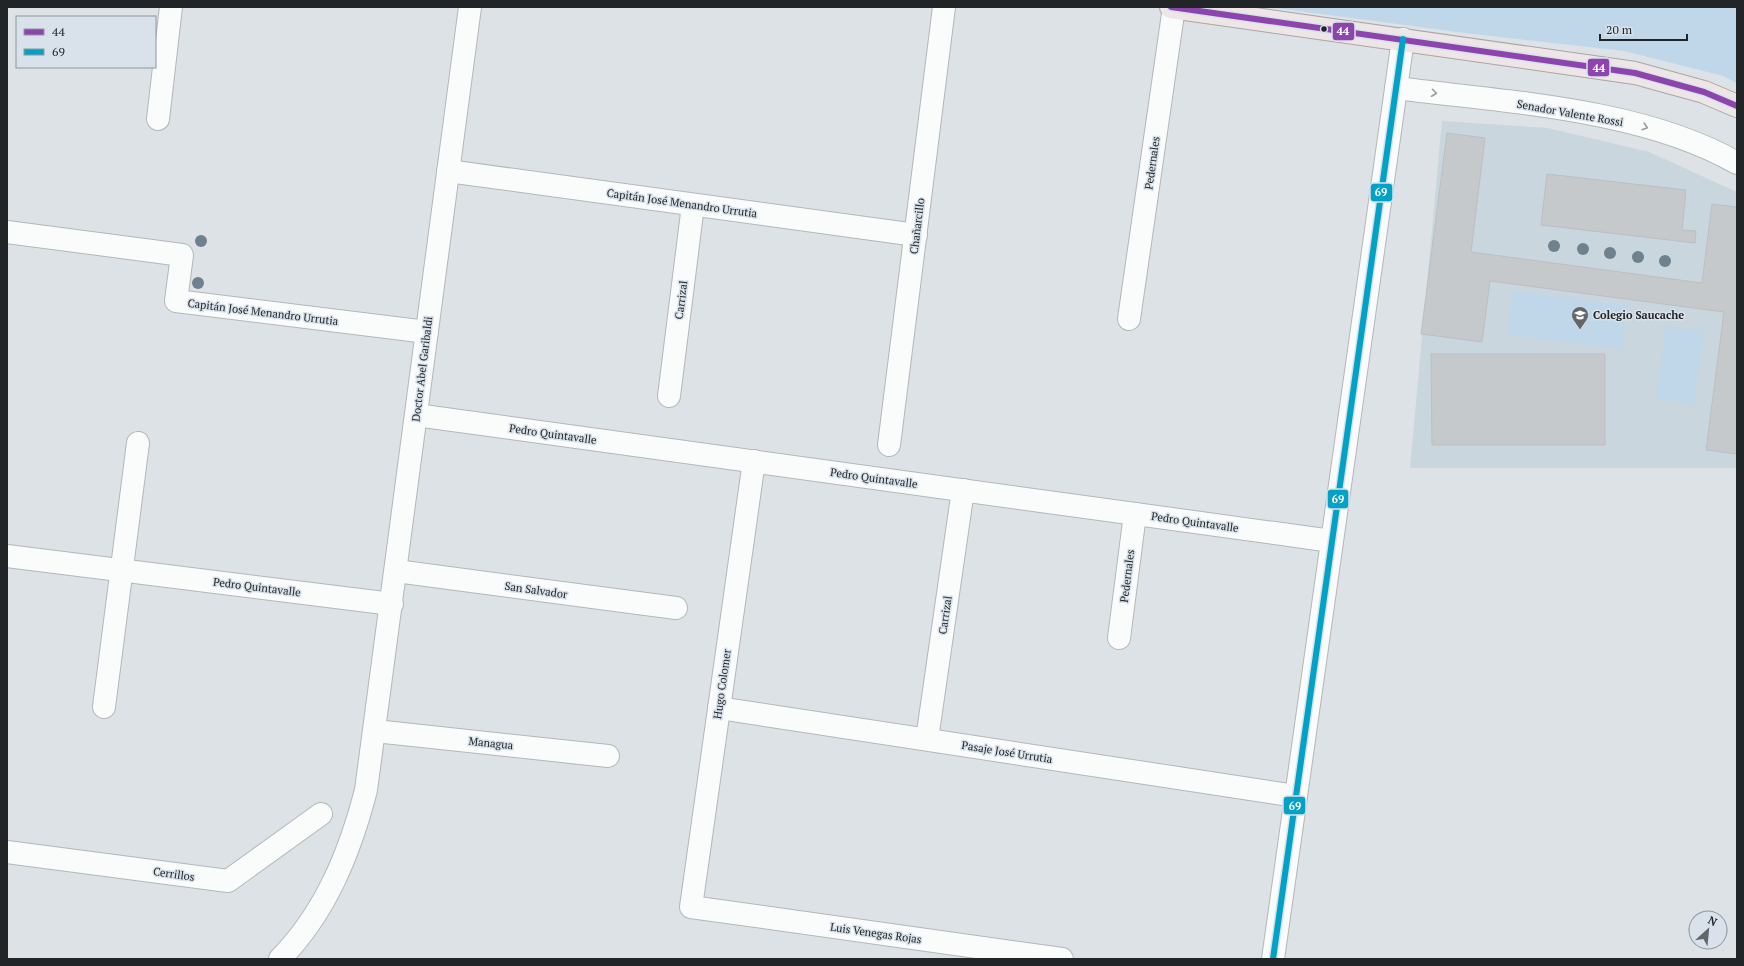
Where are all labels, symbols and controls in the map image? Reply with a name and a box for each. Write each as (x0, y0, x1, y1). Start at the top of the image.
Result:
legend (16, 16, 156, 68)
scale bar (1600, 16, 1687, 42)
line badge: 44 (1332, 22, 1355, 41)
text: 20 m (1606, 22, 1633, 37)
text: 44 (52, 24, 65, 39)
unlabelled marker (1319, 24, 1329, 34)
text: 44 (1337, 24, 1350, 38)
text: 69 (52, 44, 65, 59)
line badge: 44 (1587, 58, 1610, 77)
text: 44 (1593, 61, 1606, 75)
one-way arrow (1431, 88, 1437, 97)
street label: Senador Valente Rossi (1516, 97, 1624, 129)
one-way arrow (1642, 122, 1649, 131)
street label: Pedernales (1141, 135, 1163, 190)
line badge: 69 (1370, 183, 1393, 202)
text: 69 (1375, 185, 1387, 199)
street label: Capitán José Menandro Urrutia (606, 186, 759, 221)
street label: Chañarcillo (907, 197, 927, 255)
street label: Carrizal (672, 280, 690, 320)
street label: Capitán José Menandro Urrutia (187, 296, 340, 328)
school or university icon: Colegio Saucache (1570, 305, 1590, 330)
place label: Colegio Saucache (1593, 308, 1684, 322)
street label: Doctor Abel Garibaldi (409, 316, 435, 422)
street label: Pedro Quintavalle (508, 421, 598, 447)
street label: Pedro Quintavalle (829, 465, 919, 491)
line badge: 69 (1327, 489, 1349, 509)
text: 69 (1332, 492, 1344, 506)
street label: Pedro Quintavalle (1150, 509, 1240, 535)
street label: Pedernales (1117, 548, 1137, 603)
street label: Pedro Quintavalle (212, 575, 302, 599)
street label: San Salvador (504, 579, 569, 601)
street label: Carrizal (935, 595, 955, 635)
street label: Hugo Colomer (710, 647, 734, 720)
street label: Managua (468, 734, 514, 752)
street label: Pasaje José Urrutia (961, 738, 1054, 766)
line badge: 69 (1283, 796, 1306, 815)
text: 69 (1289, 799, 1301, 813)
street label: Cerrillos (152, 864, 196, 884)
north arrow (1688, 910, 1728, 950)
text: N (1706, 913, 1720, 930)
street label: Luis Venegas Rojas (829, 920, 923, 946)

